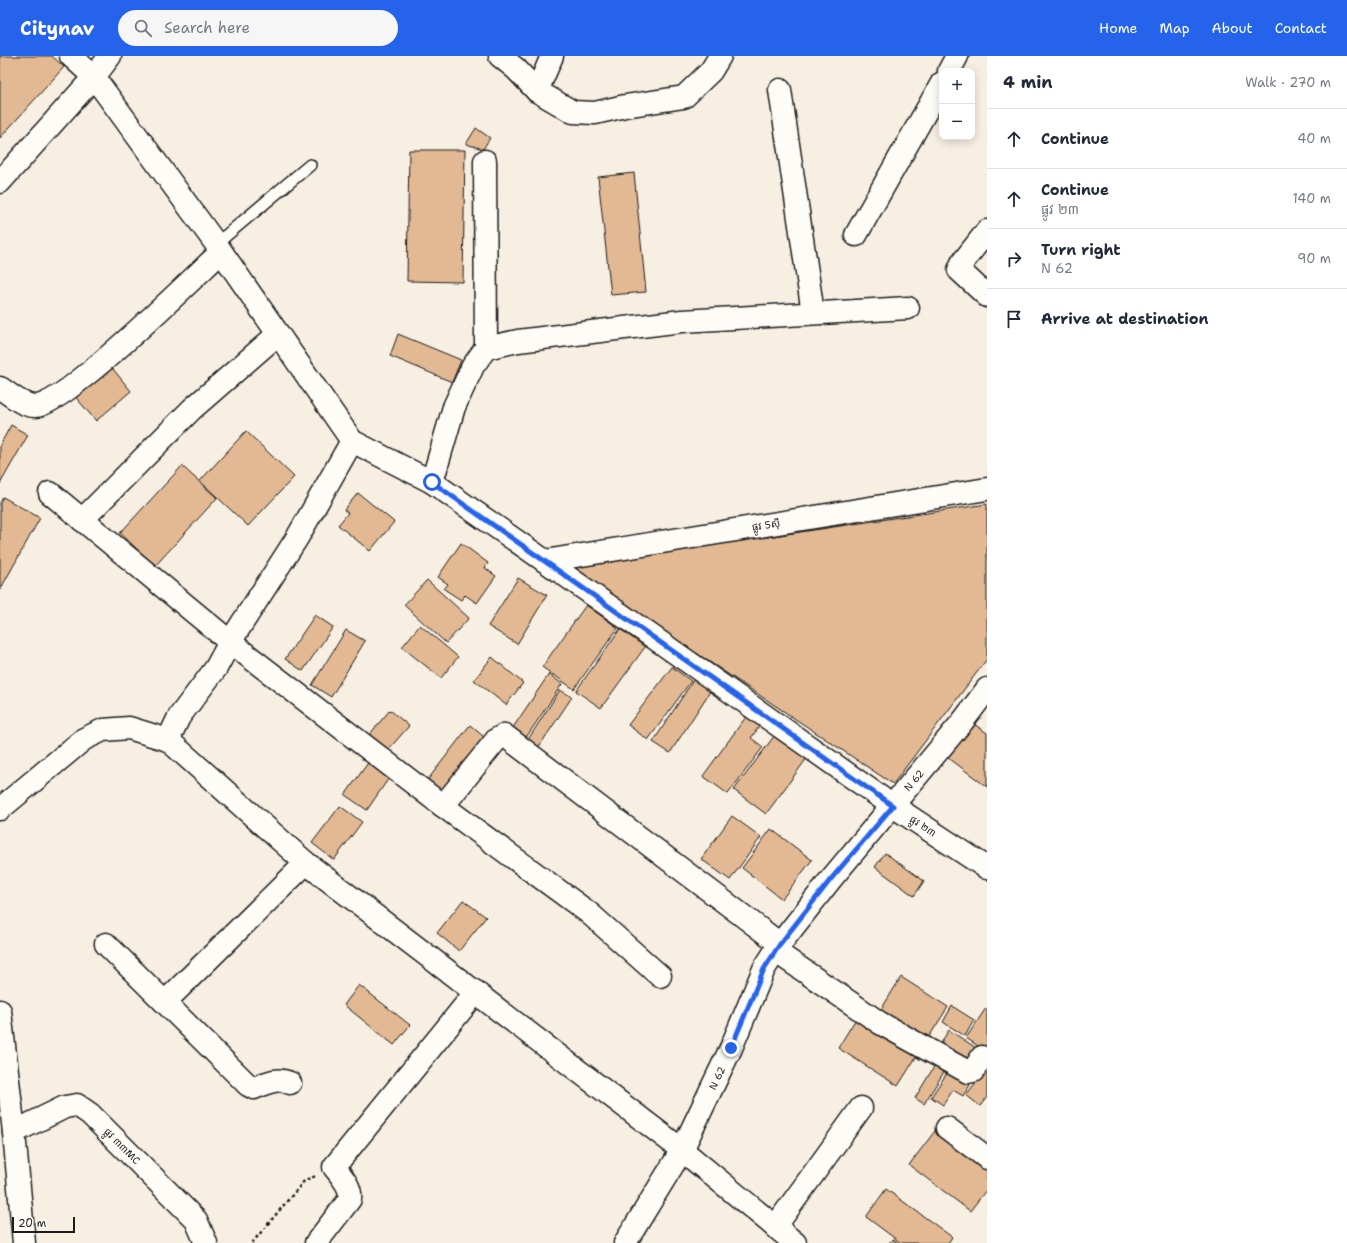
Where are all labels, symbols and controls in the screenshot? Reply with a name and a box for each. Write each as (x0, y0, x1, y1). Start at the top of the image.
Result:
search box (118, 10, 398, 46)
text: Citynav (20, 16, 94, 41)
icon: search (132, 17, 154, 39)
text: Search here (164, 18, 250, 38)
text: Home (1099, 19, 1138, 37)
text: Map (1160, 19, 1190, 37)
text: About (1212, 19, 1253, 37)
text: Contact (1275, 19, 1327, 37)
map controls (939, 68, 975, 140)
button: + (939, 68, 975, 104)
text: 4 min (1003, 71, 1053, 93)
text: Walk · 270 m (1245, 74, 1331, 91)
button: − (939, 104, 975, 140)
icon: ahead (1003, 128, 1025, 150)
text: Continue (1041, 129, 1109, 149)
text: 40 m (1297, 130, 1331, 147)
text: Continue (1041, 180, 1109, 200)
icon: ahead (1003, 188, 1025, 210)
text: 140 m (1292, 190, 1331, 207)
text: ផ្លូវ ២៣ (1041, 201, 1079, 218)
text: Turn right (1041, 240, 1121, 260)
icon: right (1003, 248, 1025, 270)
text: 90 m (1297, 250, 1331, 267)
text: N 62 (1041, 260, 1073, 277)
icon: arrive (1003, 308, 1025, 330)
text: Arrive at destination (1041, 309, 1209, 329)
route start (423, 473, 441, 491)
street label: ផ្លូវ 5ស៊ី (751, 516, 782, 537)
street label: N 62 (901, 767, 926, 794)
street label: ផ្លូវ ២៣ (906, 813, 939, 842)
route end (722, 1039, 740, 1057)
street label: N 62 (705, 1064, 728, 1092)
street label: ផ្លូវ ៣៣MC (99, 1125, 143, 1169)
scale bar (12, 1215, 75, 1234)
text: 20 m (18, 1216, 46, 1231)

